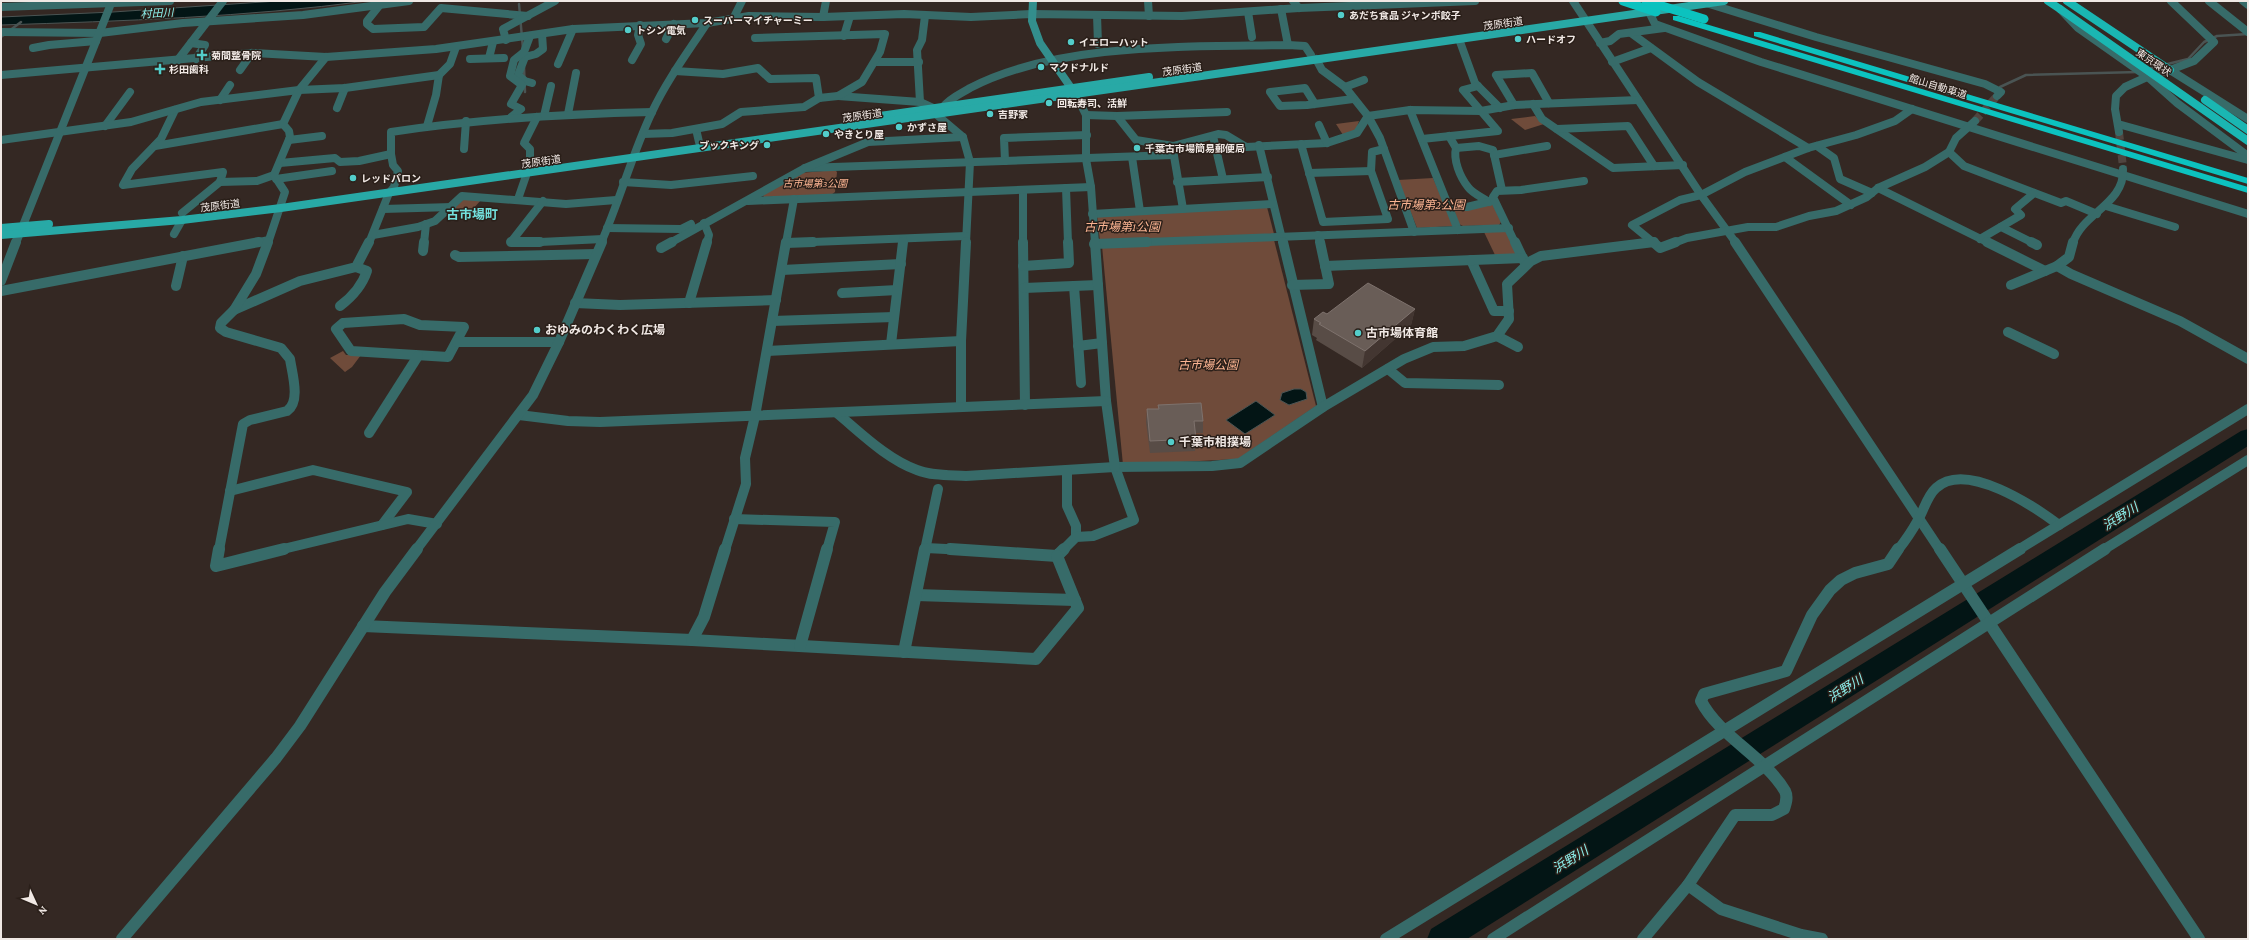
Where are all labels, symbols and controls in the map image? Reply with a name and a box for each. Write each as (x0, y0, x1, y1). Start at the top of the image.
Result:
water label: 村田川 (140, 6, 175, 20)
marker: あだち食品 ジャンボ餃子 (1336, 10, 1346, 20)
place label: あだち食品 ジャンボ餃子 (1349, 10, 1460, 21)
marker: スーパーマイチャーミー (690, 15, 700, 25)
place label: スーパーマイチャーミー (703, 15, 813, 26)
street label: 茂原街道 (1482, 15, 1524, 32)
marker: トシン電気 (623, 25, 633, 35)
place label: トシン電気 (636, 25, 686, 36)
marker: ハードオフ (1513, 34, 1523, 44)
place label: ハードオフ (1526, 34, 1576, 45)
marker: イエローハット (1066, 37, 1076, 47)
place label: イエローハット (1079, 37, 1149, 48)
street label: 東京環状 (2134, 47, 2173, 78)
marker: 菊間整骨院 (196, 49, 208, 61)
place label: 菊間整骨院 (211, 50, 261, 61)
street label: 茂原街道 (1161, 61, 1203, 78)
marker: マクドナルド (1036, 62, 1046, 72)
place label: マクドナルド (1049, 62, 1109, 73)
marker: 杉田歯科 (154, 63, 166, 75)
place label: 杉田歯科 (169, 64, 209, 75)
street label: 館山自動車道 (1908, 72, 1968, 101)
marker: 回転寿司、活鮮 (1044, 98, 1054, 108)
place label: 回転寿司、活鮮 (1057, 98, 1127, 109)
street label: 茂原街道 (841, 107, 883, 124)
marker: 吉野家 (985, 109, 995, 119)
place label: 吉野家 (998, 109, 1028, 120)
marker: かずさ屋 (894, 122, 904, 132)
place label: かずさ屋 (907, 122, 947, 133)
marker: やきとり屋 (821, 129, 831, 139)
place label: やきとり屋 (834, 129, 884, 140)
place label: ブックキング (699, 140, 759, 151)
marker: ブックキング (762, 140, 772, 150)
marker: 千葉古市場簡易郵便局 (1132, 143, 1142, 153)
place label: 千葉古市場簡易郵便局 (1145, 143, 1245, 154)
street label: 茂原街道 (520, 153, 562, 170)
marker: レッドバロン (348, 173, 358, 183)
place label: レッドバロン (361, 173, 421, 184)
park label: 古市場第3公園 (783, 178, 849, 189)
street label: 茂原街道 (200, 198, 241, 213)
park label: 古市場第2公園 (1387, 198, 1467, 212)
district label: 古市場町 (446, 207, 498, 222)
park label: 古市場第1公園 (1084, 220, 1162, 234)
place label: おゆみのわくわく広場 (545, 323, 665, 337)
marker: おゆみのわくわく広場 (532, 325, 542, 335)
place label: 古市場体育館 (1366, 326, 1438, 340)
marker: 古市場体育館 (1353, 328, 1363, 338)
park label: 古市場公園 (1178, 358, 1240, 372)
place label: 千葉市相撲場 (1179, 435, 1251, 449)
marker: 千葉市相撲場 (1166, 437, 1176, 447)
water label: 浜野川 (2100, 499, 2142, 533)
water label: 浜野川 (1825, 671, 1867, 705)
water label: 浜野川 (1550, 842, 1592, 876)
north arrow (16, 884, 56, 924)
text: N (36, 904, 50, 918)

